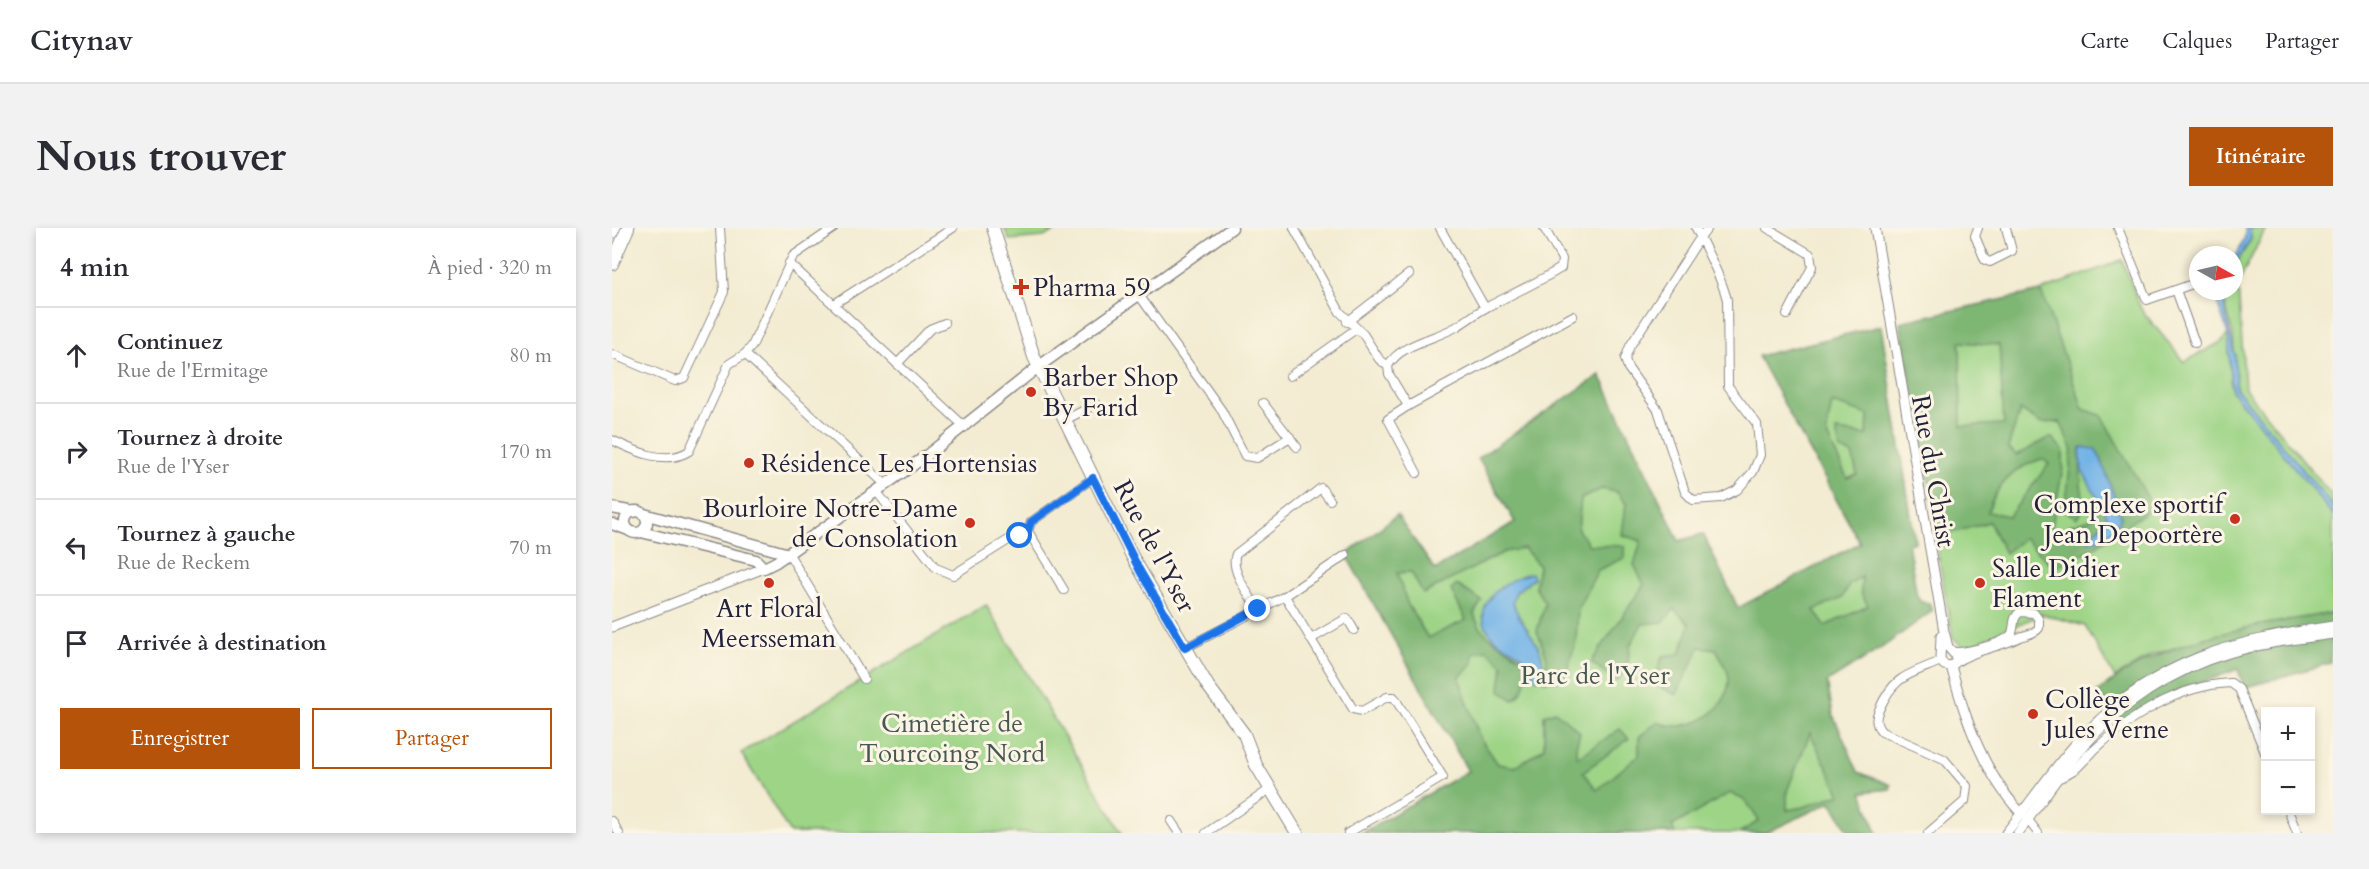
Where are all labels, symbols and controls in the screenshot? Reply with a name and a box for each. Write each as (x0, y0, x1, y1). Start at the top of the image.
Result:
text: Citynav (30, 22, 133, 60)
text: Carte (2080, 27, 2129, 56)
text: Calques (2162, 27, 2232, 56)
text: Partager (2265, 27, 2339, 56)
button: Itinéraire (2189, 127, 2333, 186)
text: Nous trouver (36, 128, 286, 185)
north arrow (2189, 246, 2243, 300)
text: 4 min (60, 250, 129, 285)
text: À pied · 320 m (428, 254, 552, 281)
place label: Pharma 59 (1033, 270, 1150, 305)
marker: Pharma 59 (1014, 280, 1028, 294)
text: Continuez (117, 327, 223, 357)
icon: ahead (60, 339, 93, 372)
text: 80 m (509, 342, 552, 369)
text: Rue de l'Ermitage (117, 357, 268, 384)
place label: Barber Shop By Farid (1043, 360, 1179, 425)
marker: Barber Shop By Farid (1024, 385, 1038, 399)
street label: Rue du Christ (1903, 392, 1964, 550)
text: Tournez à droite (117, 423, 283, 453)
icon: right (60, 435, 93, 468)
text: 170 m (499, 438, 552, 465)
place label: Résidence Les Hortensias (761, 446, 1037, 481)
text: Rue de l'Yser (117, 453, 229, 480)
marker: Résidence Les Hortensias (742, 456, 756, 470)
street label: Rue de l'Yser (1105, 474, 1204, 619)
place label: Complexe sportif Jean Depoortère (2034, 487, 2227, 552)
place label: Bourloire Notre-Dame de Consolation (703, 491, 958, 556)
marker: Complexe sportif Jean Depoortère (2228, 512, 2242, 526)
marker: Bourloire Notre-Dame de Consolation (963, 516, 977, 530)
text: Tournez à gauche (117, 519, 296, 549)
route start (1006, 522, 1032, 548)
icon: left (60, 531, 93, 564)
text: 70 m (509, 534, 552, 561)
text: Rue de Reckem (117, 549, 250, 576)
place label: Salle Didier Flament (1992, 551, 2120, 616)
marker: Art Floral Meersseman (762, 576, 776, 590)
marker: Salle Didier Flament (1973, 576, 1987, 590)
place label: Art Floral Meersseman (702, 591, 837, 656)
route end (1244, 595, 1270, 621)
icon: arrive (60, 627, 93, 660)
text: Arrivée à destination (117, 628, 327, 658)
park label: Parc de l'Yser (1520, 658, 1670, 693)
place label: Collège Jules Verne (2041, 682, 2169, 747)
park label: Cimetière de Tourcoing Nord (859, 706, 1045, 771)
marker: Collège Jules Verne (2026, 707, 2040, 721)
map controls (2261, 707, 2315, 815)
button: + (2261, 707, 2315, 761)
button: Enregistrer (60, 708, 300, 769)
button: Partager (312, 708, 552, 769)
button: − (2261, 761, 2315, 815)

